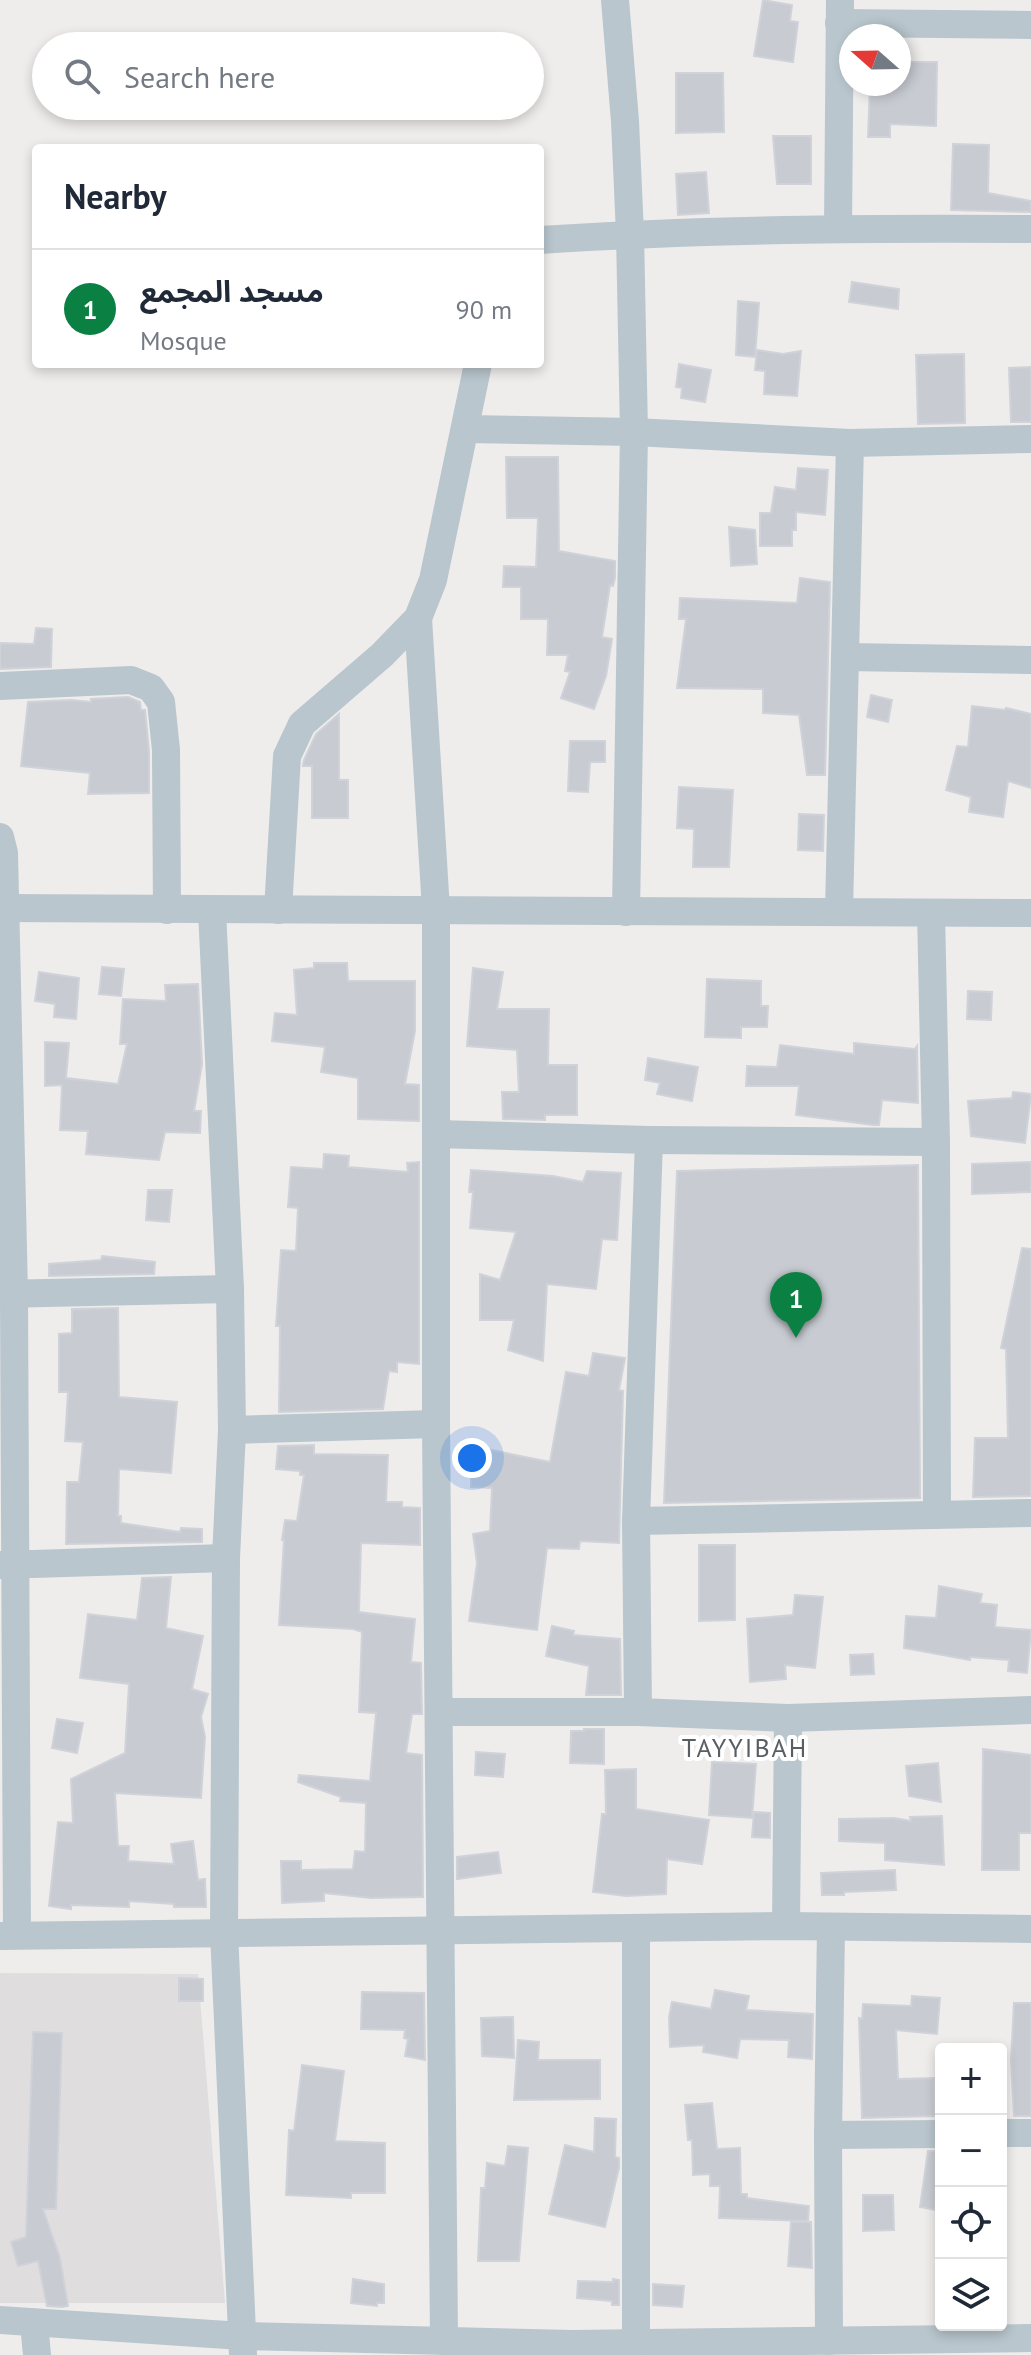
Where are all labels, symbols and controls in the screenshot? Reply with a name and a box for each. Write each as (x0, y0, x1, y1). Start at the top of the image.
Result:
north arrow (839, 24, 911, 96)
search box (32, 32, 544, 120)
icon: search (60, 54, 104, 98)
text: Search here (124, 57, 275, 96)
text: Nearby (64, 174, 166, 218)
text: مسجد المجمع (140, 271, 324, 310)
text: 1 (83, 293, 97, 326)
text: 90 m (456, 293, 512, 326)
text: Mosque (140, 324, 227, 357)
pin: 1 (770, 1272, 822, 1338)
your location (452, 1438, 492, 1478)
district label: TAYYIBAH (682, 1731, 808, 1764)
map controls (935, 2043, 1007, 2331)
button: + (935, 2043, 1007, 2115)
button: − (935, 2115, 1007, 2187)
button: locate (935, 2187, 1007, 2259)
button: layers (935, 2259, 1007, 2331)

